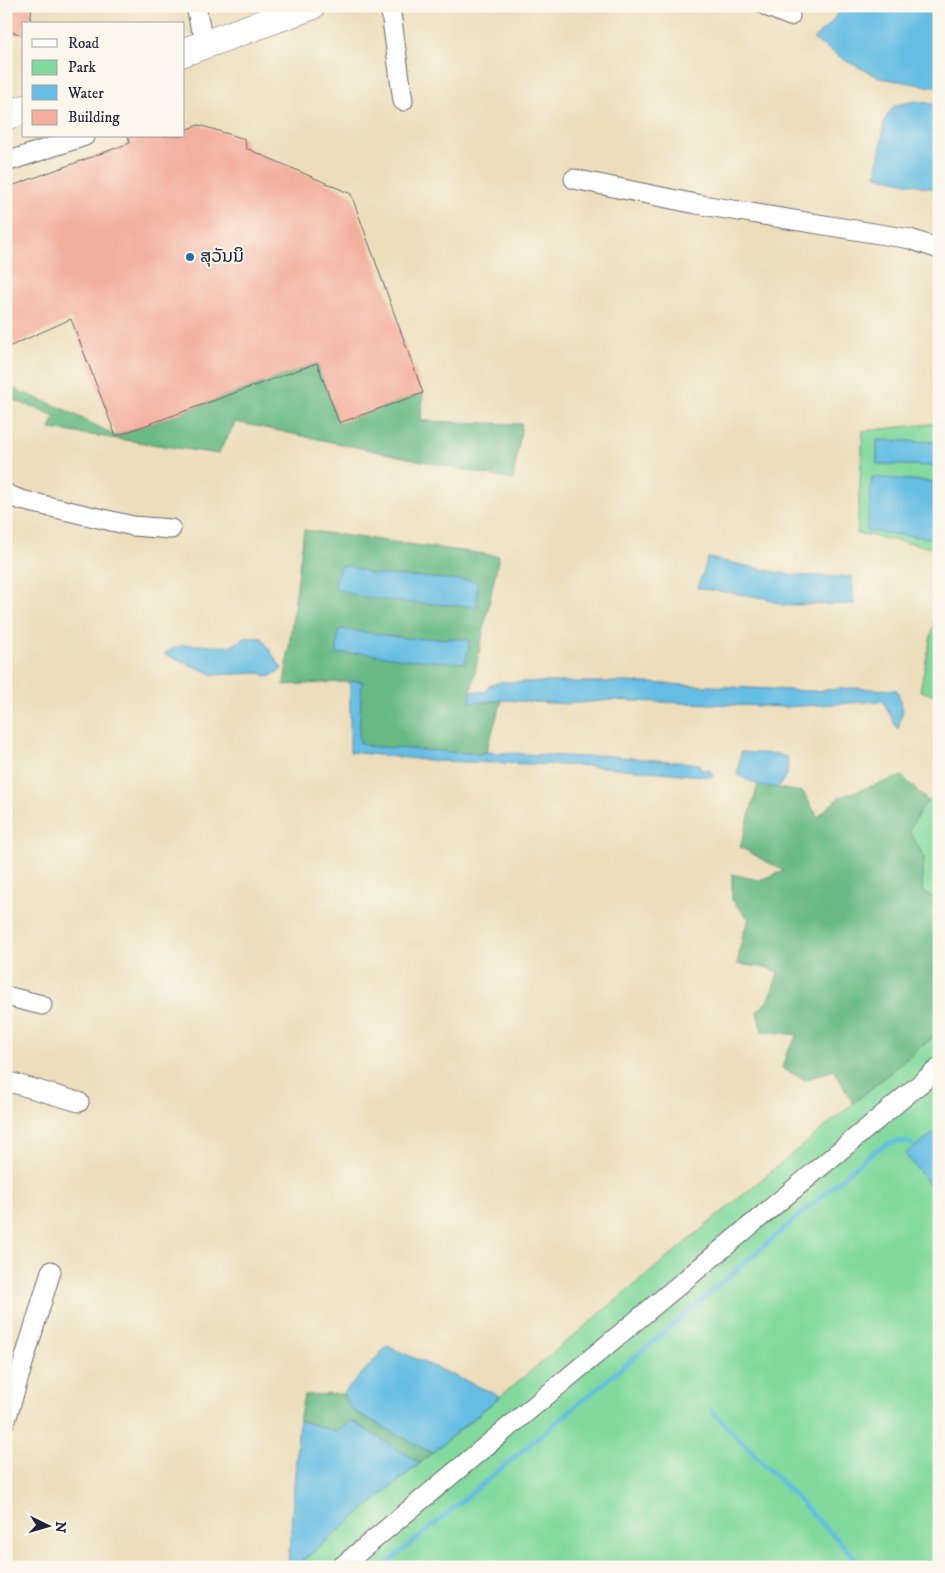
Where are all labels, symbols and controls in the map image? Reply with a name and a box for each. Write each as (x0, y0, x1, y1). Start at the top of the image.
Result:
legend (22, 22, 185, 138)
text: Road (68, 34, 100, 53)
text: Park (68, 58, 97, 77)
text: Water (67, 84, 104, 103)
text: Building (68, 108, 120, 127)
place label: ສຸວັນນິ (200, 246, 244, 268)
marker: ສຸວັນນິ (184, 251, 196, 263)
north arrow (22, 1500, 72, 1550)
text: N (50, 1521, 69, 1534)

